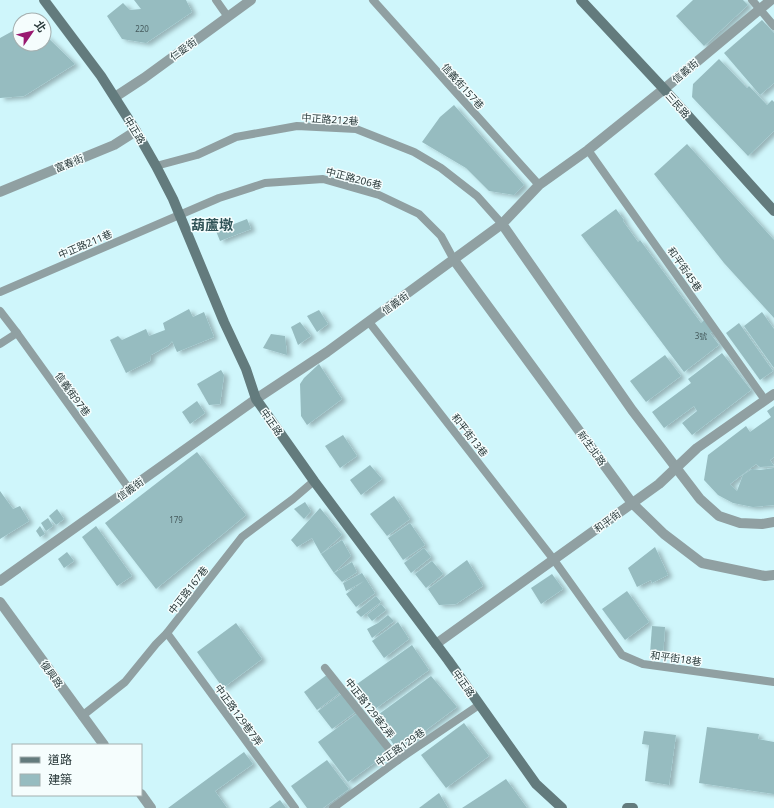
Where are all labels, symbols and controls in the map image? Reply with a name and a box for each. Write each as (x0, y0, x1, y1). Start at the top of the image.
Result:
north arrow (12, 12, 52, 52)
text: 北 (31, 17, 50, 35)
house number: 220 (135, 23, 149, 34)
street label: 仁愛街 (167, 35, 199, 63)
street label: 信義街 (669, 56, 701, 86)
street label: 信義街157巷 (439, 60, 487, 112)
street label: 三民路 (663, 89, 693, 121)
street label: 中正路212巷 (301, 110, 359, 128)
street label: 中正路 (121, 114, 149, 146)
street label: 富春街 (52, 151, 86, 175)
street label: 中正路206巷 (325, 164, 383, 192)
district label: 葫蘆墩 (191, 215, 233, 234)
street label: 中正路211巷 (56, 226, 114, 262)
street label: 和平街45巷 (665, 244, 705, 294)
street label: 信義街 (379, 289, 411, 317)
house number: 3號 (695, 330, 707, 341)
street label: 信義街97巷 (52, 369, 94, 419)
street label: 中正路 (258, 406, 286, 438)
street label: 和平街13巷 (449, 410, 491, 460)
street label: 新生北路 (575, 428, 609, 468)
street label: 信義街 (114, 475, 146, 503)
street label: 和平街 (591, 507, 623, 535)
house number: 179 (169, 514, 183, 525)
street label: 中正路167巷 (165, 563, 211, 617)
street label: 和平街18巷 (650, 647, 702, 669)
street label: 復興路 (38, 658, 66, 690)
street label: 中正路 (450, 667, 478, 699)
street label: 中正路129巷2弄 (342, 675, 398, 741)
street label: 中正路129巷7弄 (212, 681, 266, 749)
street label: 中正路129巷 (373, 725, 427, 769)
legend (12, 744, 142, 796)
text: 道路 (48, 751, 72, 768)
text: 建築 (48, 771, 72, 788)

